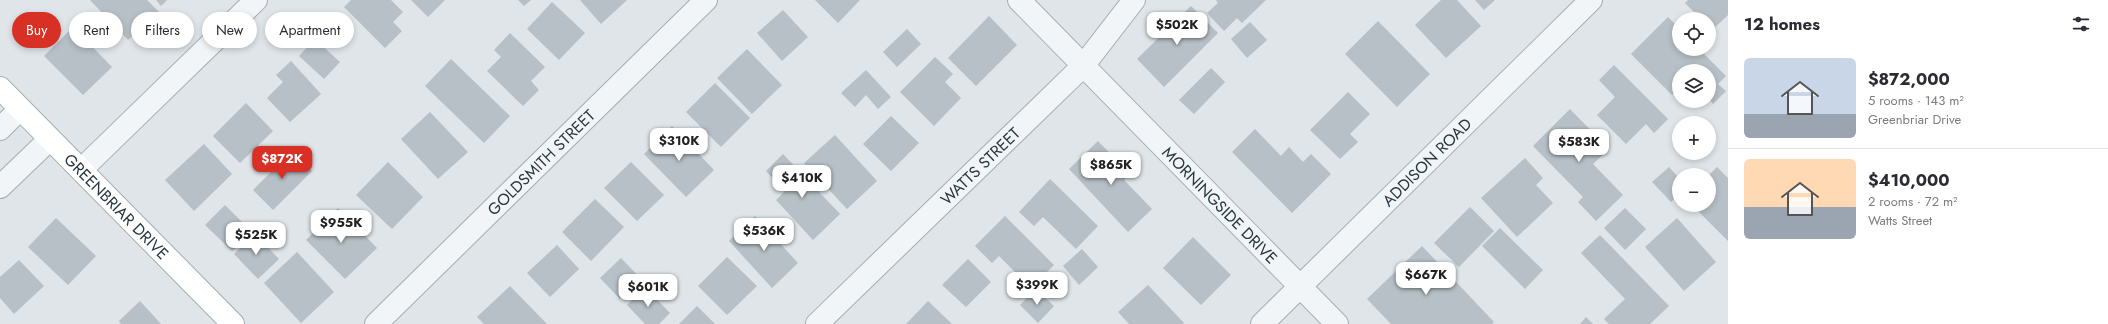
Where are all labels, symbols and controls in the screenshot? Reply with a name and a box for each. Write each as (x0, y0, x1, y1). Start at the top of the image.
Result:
chip: Buy (12, 12, 61, 48)
chip: Rent (69, 12, 123, 48)
chip: Filters (131, 12, 194, 48)
chip: New (202, 12, 257, 48)
chip: Apartment (265, 12, 354, 48)
pin: $502K (1149, 12, 1205, 46)
map controls (1672, 12, 1716, 212)
button: locate (1672, 12, 1716, 56)
text: 12 homes (1744, 12, 1820, 36)
icon: filters (2070, 13, 2092, 35)
text: $502K (1156, 15, 1198, 34)
button: layers (1672, 64, 1716, 108)
text: $872,000 (1868, 67, 1950, 91)
icon: home (1776, 74, 1824, 122)
text: 5 rooms · 143 m² (1868, 91, 1964, 110)
street label: GOLDSMITH STREET (482, 104, 600, 220)
text: Greenbriar Drive (1868, 110, 1961, 129)
street label: ADDISON ROAD (1377, 112, 1477, 211)
button: + (1672, 116, 1716, 160)
street label: WATTS STREET (935, 121, 1025, 210)
pin: $310K (651, 128, 707, 162)
pin: $583K (1551, 129, 1607, 163)
text: $310K (659, 131, 699, 150)
text: $583K (1558, 132, 1600, 151)
street label: MORNINGSIDE DRIVE (1157, 141, 1283, 269)
pin: $872K (254, 146, 310, 180)
street label: GREENBRIAR DRIVE (59, 148, 174, 264)
text: $872K (261, 149, 303, 168)
pin: $865K (1083, 152, 1139, 186)
text: $865K (1090, 155, 1132, 174)
pin: $410K (774, 165, 830, 199)
text: $410K (781, 168, 823, 187)
button: − (1672, 168, 1716, 212)
text: $410,000 (1868, 168, 1950, 192)
icon: home (1776, 175, 1824, 223)
text: 2 rooms · 72 m² (1868, 192, 1958, 211)
pin: $955K (313, 210, 369, 244)
text: Watts Street (1868, 211, 1932, 230)
text: $955K (320, 213, 362, 232)
pin: $536K (736, 218, 792, 252)
text: $536K (743, 221, 785, 240)
pin: $525K (228, 222, 284, 256)
text: $525K (235, 225, 277, 244)
pin: $667K (1398, 262, 1454, 296)
text: $667K (1405, 265, 1447, 284)
pin: $399K (1009, 272, 1065, 306)
pin: $601K (620, 274, 676, 308)
text: $399K (1016, 275, 1058, 294)
text: $601K (627, 277, 669, 296)

